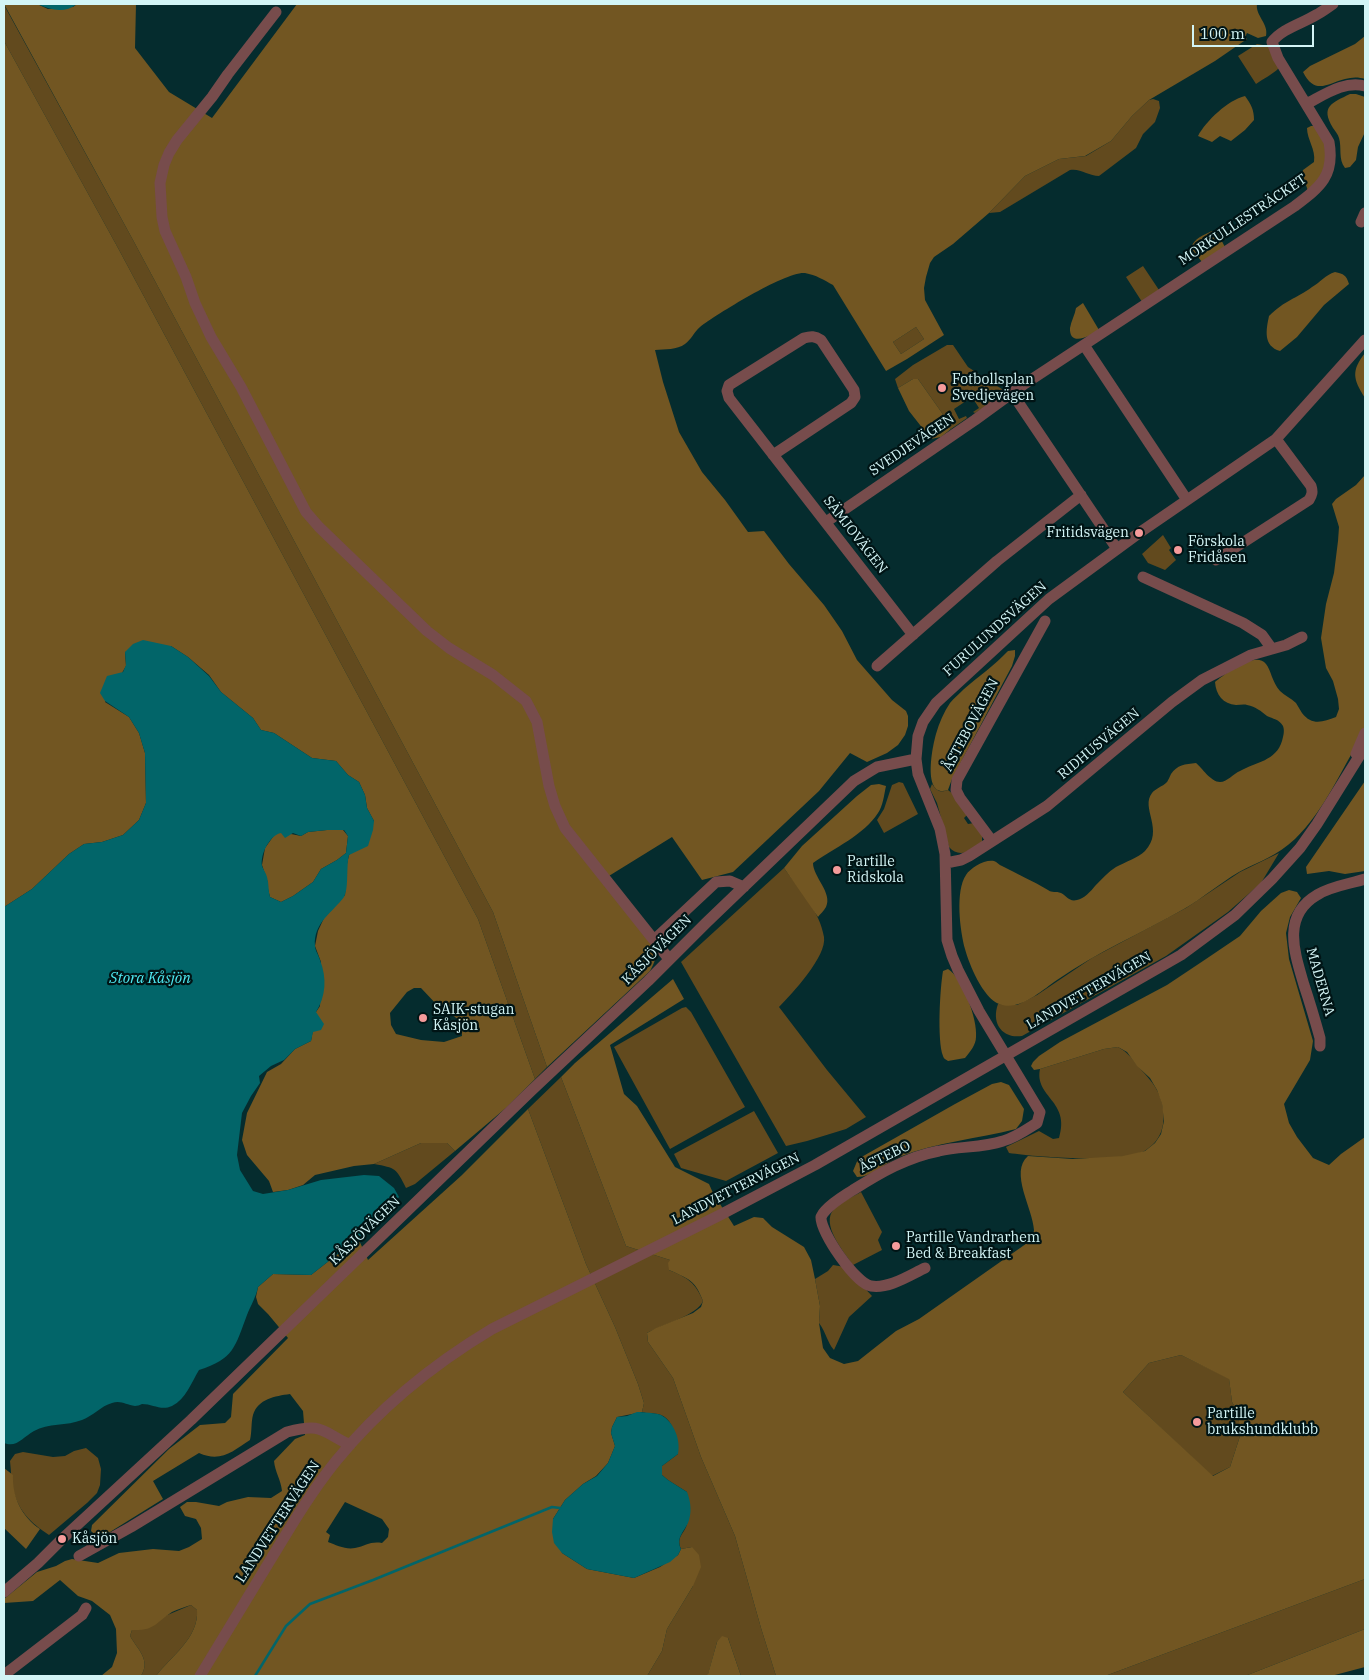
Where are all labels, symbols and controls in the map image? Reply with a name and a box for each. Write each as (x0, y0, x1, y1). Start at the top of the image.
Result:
scale bar (1194, 15, 1316, 47)
text: 100 m (1200, 24, 1245, 43)
street label: MORKULLESTRÄCKET (1176, 171, 1310, 269)
place label: Fotbollsplan Svedjevägen (952, 372, 1034, 404)
marker: Fotbollsplan Svedjevägen (936, 382, 948, 394)
street label: SVEDJEVÄGEN (866, 410, 958, 480)
street label: SÄMJOVÄGEN (819, 493, 891, 577)
place label: Fritidsvägen (1047, 525, 1129, 541)
marker: Fritidsvägen (1133, 527, 1145, 539)
place label: Förskola Fridåsen (1188, 534, 1246, 566)
marker: Förskola Fridåsen (1172, 544, 1184, 556)
street label: FURULUNDSVÄGEN (940, 578, 1050, 680)
street label: ÅSTEBOVÄGEN (939, 676, 1003, 774)
street label: RIDHUSVÄGEN (1055, 705, 1143, 783)
place label: Partille Ridskola (847, 854, 904, 886)
marker: Partille Ridskola (831, 864, 843, 876)
street label: KÅSJÖVÄGEN (619, 912, 695, 988)
street label: MADERNA (1302, 946, 1338, 1018)
street label: LANDVETTERVÄGEN (1024, 948, 1154, 1034)
water label: Stora Kåsjön (109, 970, 191, 988)
place label: SAIK-stugan Kåsjön (433, 1002, 515, 1034)
marker: SAIK-stugan Kåsjön (417, 1012, 429, 1024)
street label: ÅSTEBO (857, 1137, 913, 1177)
street label: LANDVETTERVÄGEN (669, 1149, 803, 1229)
street label: KÅSJÖVÄGEN (326, 1193, 404, 1269)
place label: Partille Vandrarhem Bed & Breakfast (906, 1230, 1040, 1262)
marker: Partille Vandrarhem Bed & Breakfast (890, 1240, 902, 1252)
place label: Partille brukshundklubb (1207, 1406, 1318, 1438)
marker: Partille brukshundklubb (1191, 1416, 1203, 1428)
street label: LANDVETTERVÄGEN (232, 1458, 324, 1586)
place label: Kåsjön (72, 1531, 117, 1547)
marker: Kåsjön (56, 1533, 68, 1545)

